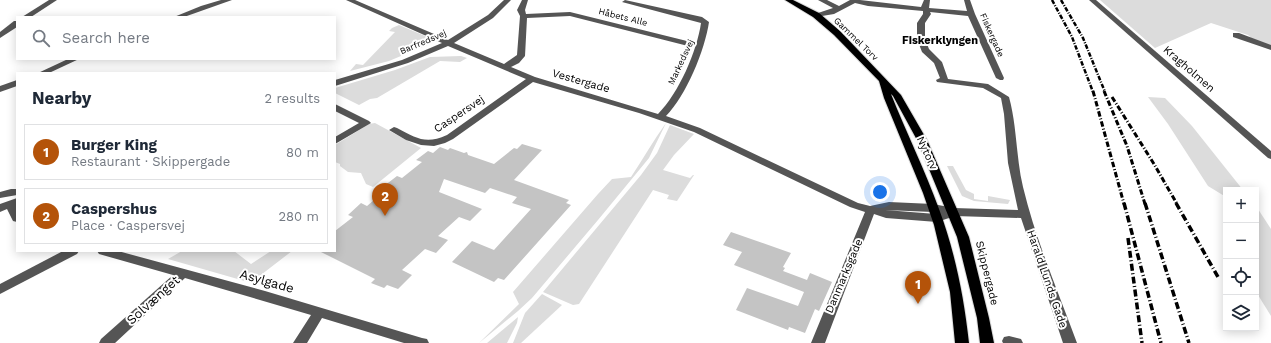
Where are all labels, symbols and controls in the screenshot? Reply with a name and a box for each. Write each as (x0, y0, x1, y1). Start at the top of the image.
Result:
street label: Håbets Alle (597, 6, 649, 28)
street label: Fiskergade (978, 12, 1006, 58)
street label: Gammel Torv (832, 15, 880, 63)
search box (16, 16, 336, 60)
icon: search (30, 27, 52, 49)
street label: Barfredsvej (398, 28, 448, 56)
text: Search here (62, 29, 150, 47)
district label: Fiskerklyngen (902, 34, 978, 47)
street label: Markedsvej (666, 38, 696, 86)
street label: Kragholmen (1161, 43, 1217, 95)
street label: Vestergade (551, 67, 611, 95)
text: Nearby (32, 88, 91, 108)
text: 2 results (265, 91, 320, 106)
street label: Caspersvej (431, 92, 487, 136)
street label: Nytorv (914, 134, 940, 172)
text: Burger King (71, 136, 157, 154)
text: 1 (43, 145, 49, 160)
text: 80 m (286, 145, 319, 160)
text: Restaurant · Skippergade (71, 154, 230, 169)
your location (870, 182, 890, 202)
pin: 2 (372, 183, 398, 216)
map controls (1223, 187, 1259, 331)
button: + (1223, 187, 1259, 223)
text: Caspershus (71, 200, 157, 218)
text: 2 (42, 209, 50, 224)
text: 280 m (279, 209, 319, 224)
text: Place · Caspersvej (71, 218, 185, 233)
button: − (1223, 223, 1259, 259)
street label: Harald Lunds Gade (1024, 228, 1070, 330)
street label: Danmarksgade (823, 237, 865, 315)
street label: Skippergade (973, 239, 1001, 307)
button: locate (1223, 259, 1259, 295)
street label: Asylgade (238, 266, 296, 296)
pin: 1 (905, 271, 931, 304)
street label: Solvænget (124, 272, 183, 328)
button: layers (1223, 295, 1259, 331)

